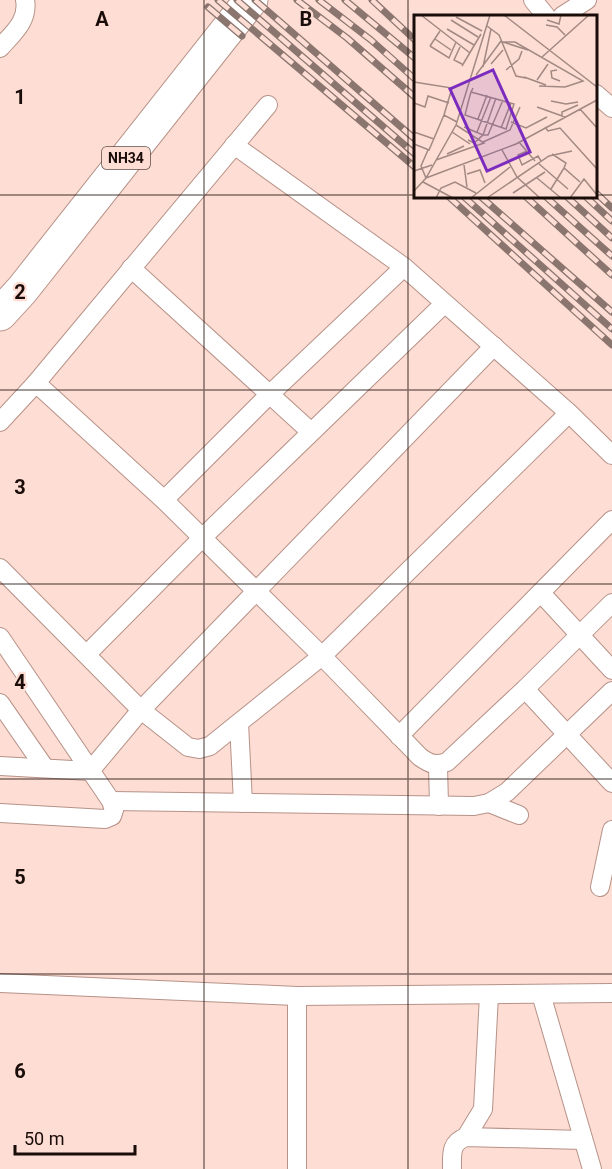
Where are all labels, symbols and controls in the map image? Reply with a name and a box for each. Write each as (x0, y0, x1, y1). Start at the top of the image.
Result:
text: A (95, 7, 109, 31)
text: B (300, 7, 312, 31)
inset map (414, 15, 597, 198)
text: 1 (14, 85, 26, 109)
road number: NH34 (102, 147, 150, 169)
text: 2 (14, 280, 26, 304)
text: 3 (14, 475, 26, 499)
text: 4 (14, 670, 26, 694)
text: 5 (14, 865, 26, 889)
text: 6 (14, 1059, 26, 1083)
scale bar (15, 1118, 135, 1156)
text: 50 m (24, 1128, 64, 1149)

